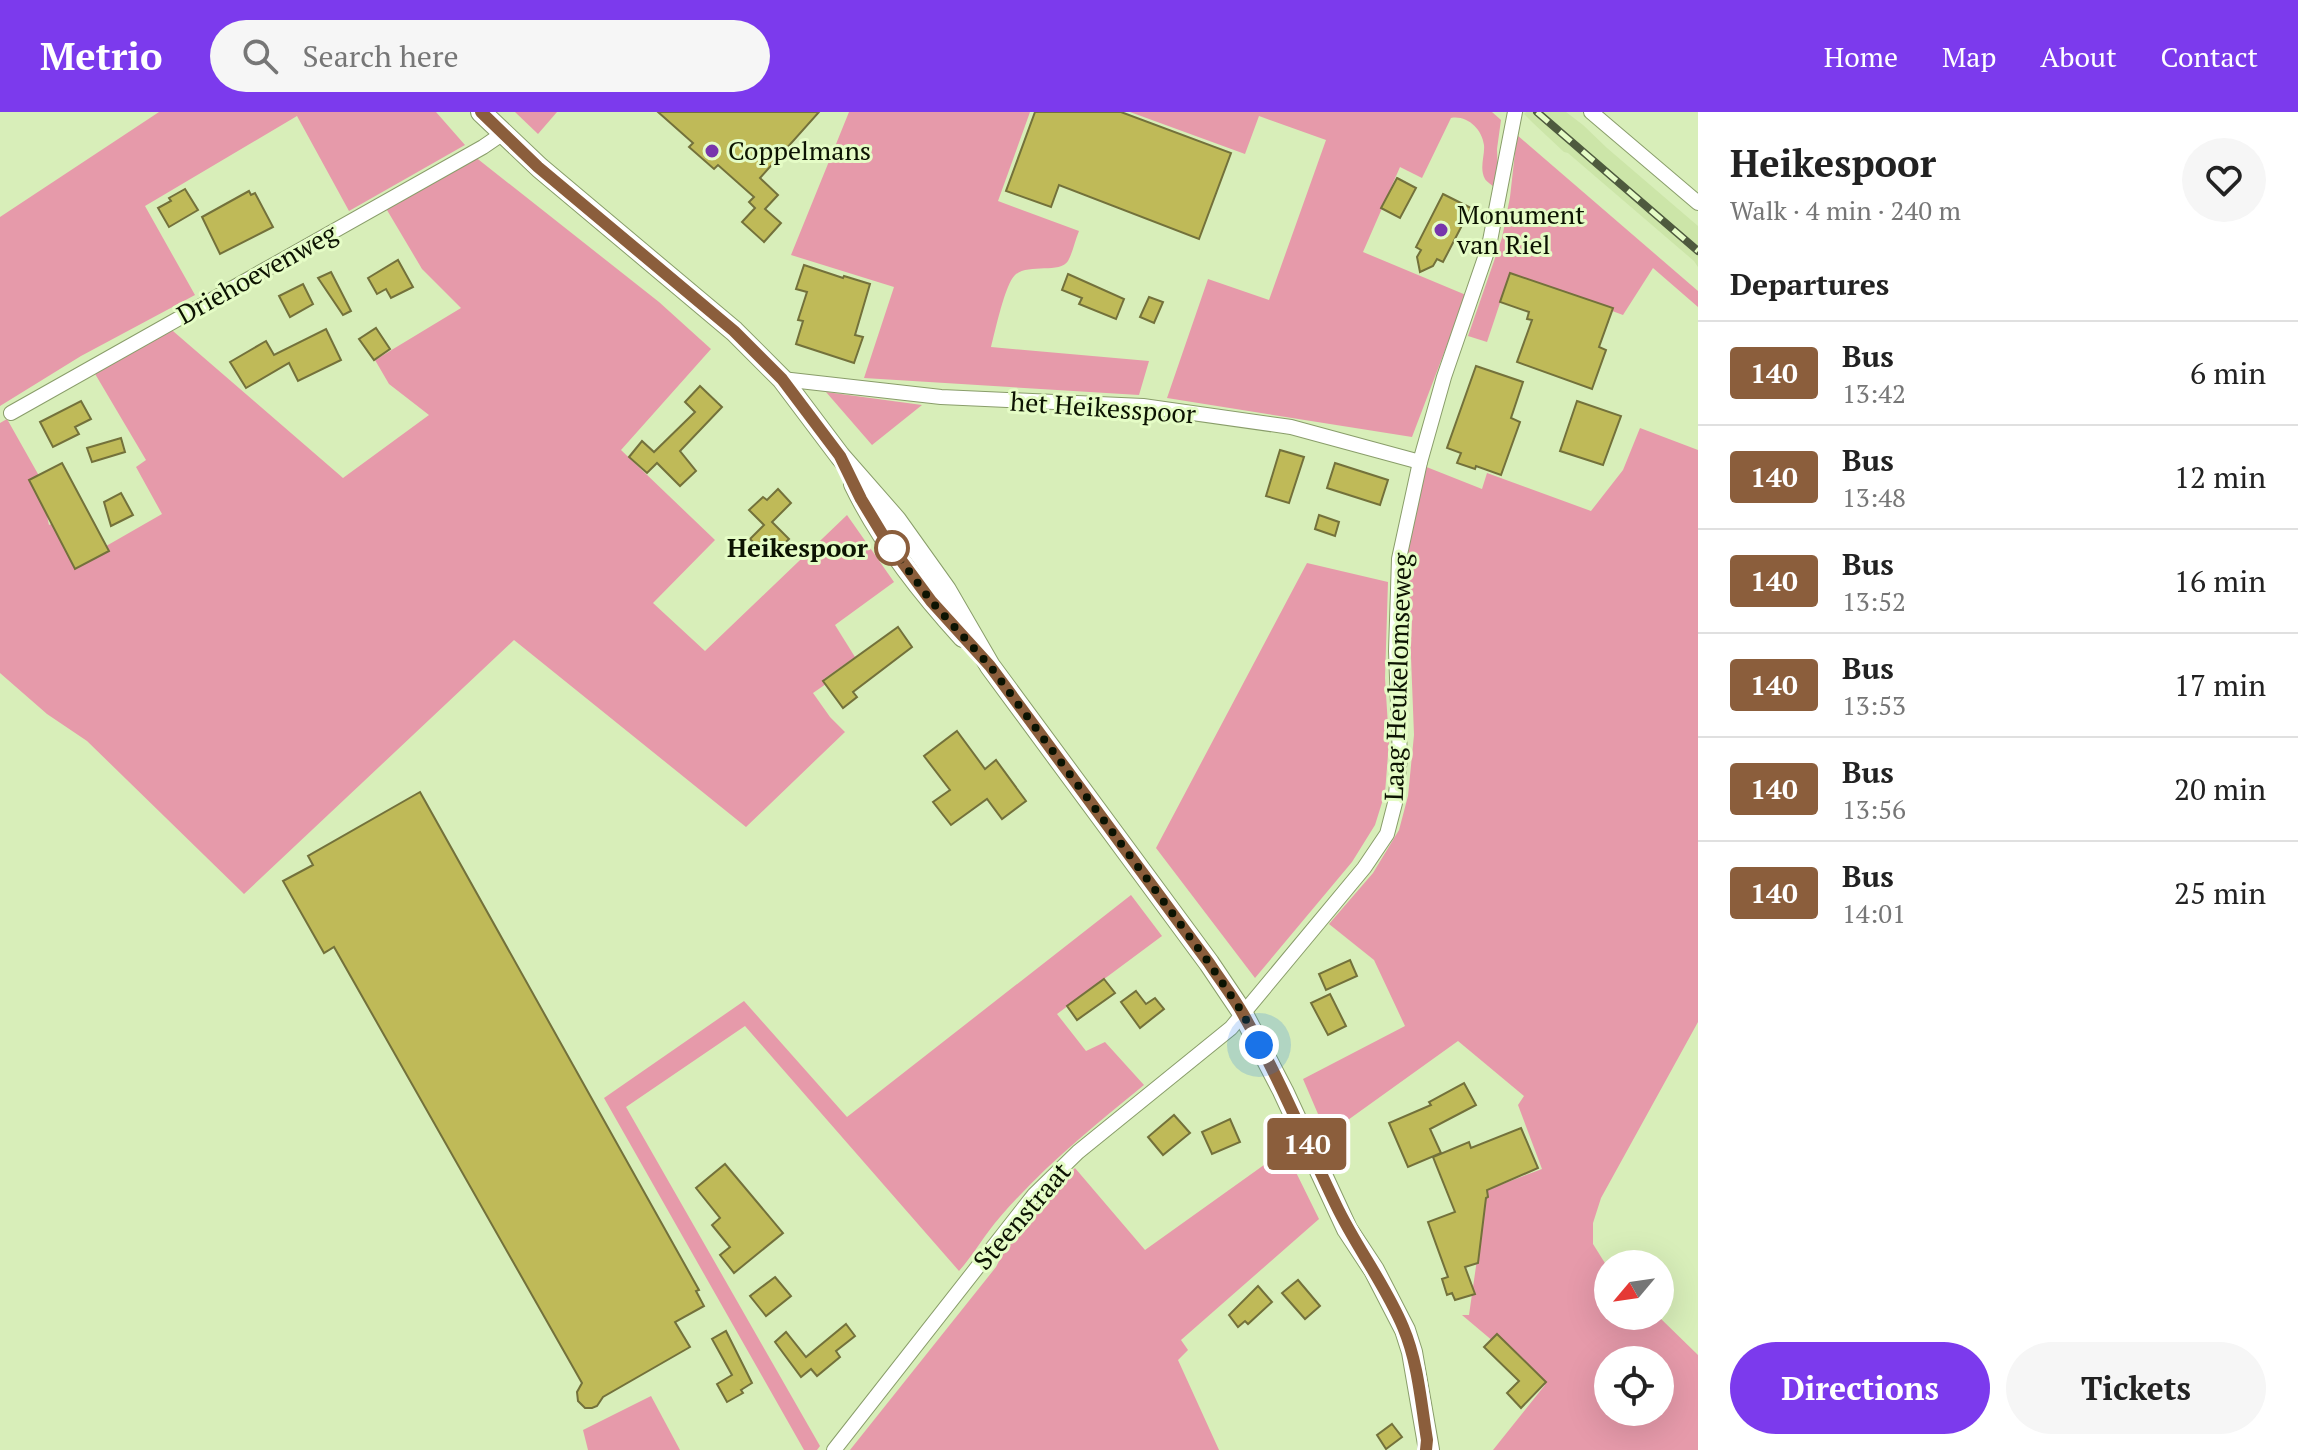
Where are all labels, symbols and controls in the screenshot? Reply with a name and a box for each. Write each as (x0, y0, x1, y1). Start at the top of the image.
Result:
search box (210, 20, 770, 92)
text: Metrio (40, 31, 162, 81)
icon: search (238, 34, 282, 78)
text: Search here (302, 36, 459, 76)
text: Home (1824, 38, 1898, 75)
text: Map (1942, 38, 1996, 75)
text: About (2040, 38, 2117, 75)
text: Contact (2161, 38, 2258, 75)
place label: Coppelmans (728, 133, 871, 167)
text: Heikespoor (1730, 138, 1936, 188)
button: heart (2182, 138, 2266, 222)
marker: Coppelmans (703, 142, 721, 160)
text: Walk · 4 min · 240 m (1730, 193, 1961, 227)
place label: Monument van Riel (1456, 197, 1585, 261)
street label: Driehoevenweg (170, 215, 343, 331)
marker: Monument van Riel (1432, 221, 1450, 239)
text: Departures (1730, 264, 1889, 304)
text: Bus (1842, 336, 1894, 376)
text: 6 min (2190, 353, 2266, 393)
text: 140 (1750, 354, 1798, 391)
text: 13:42 (1842, 376, 1906, 410)
street label: het Heikesspoor (1009, 384, 1197, 430)
text: Bus (1842, 440, 1894, 480)
text: 12 min (2174, 457, 2266, 497)
text: 140 (1750, 458, 1798, 495)
text: 13:48 (1842, 480, 1906, 514)
place label: Heikespoor (727, 530, 869, 564)
marker: Heikespoor (875, 531, 909, 565)
text: Bus (1842, 544, 1894, 584)
street label: Laag Heukelomseweg (1376, 552, 1418, 801)
text: 16 min (2174, 561, 2266, 601)
text: 140 (1750, 562, 1798, 599)
text: 13:52 (1842, 584, 1906, 618)
text: Bus (1842, 648, 1894, 688)
text: 17 min (2174, 665, 2266, 705)
text: 140 (1750, 666, 1798, 703)
text: 13:53 (1842, 688, 1906, 722)
text: Bus (1842, 752, 1894, 792)
text: 20 min (2174, 769, 2266, 809)
text: 140 (1750, 770, 1798, 807)
text: 13:56 (1842, 792, 1906, 826)
text: Bus (1842, 856, 1894, 896)
text: 25 min (2174, 873, 2266, 913)
text: 140 (1750, 874, 1798, 911)
text: 14:01 (1842, 896, 1906, 930)
your location (1239, 1025, 1279, 1065)
line badge: 140 (1261, 1118, 1353, 1170)
text: 140 (1283, 1125, 1331, 1162)
street label: Steenstraat (965, 1154, 1078, 1276)
north arrow (1594, 1250, 1674, 1330)
map controls (1594, 1250, 1674, 1426)
button: Directions (1730, 1342, 1990, 1434)
button: Tickets (2006, 1342, 2266, 1434)
button: locate (1594, 1346, 1674, 1426)

